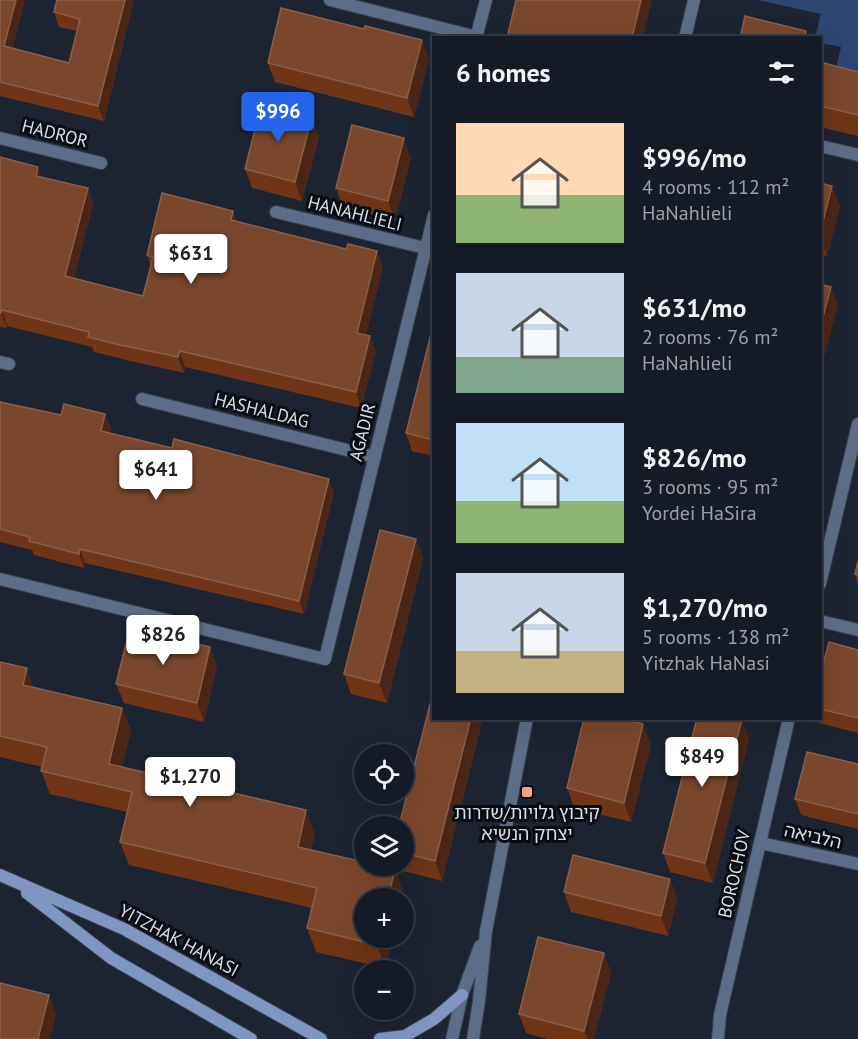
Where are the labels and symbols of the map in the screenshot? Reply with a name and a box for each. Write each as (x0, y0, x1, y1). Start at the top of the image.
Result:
pin: $996 (242, 92, 314, 143)
street label: HADROR (20, 114, 91, 152)
street label: HANAHLIELI (306, 190, 404, 236)
pin: $631 (155, 234, 227, 285)
street label: HASHALDAG (212, 387, 312, 433)
street label: AGADIR (344, 400, 380, 464)
pin: $641 (120, 450, 192, 501)
pin: $826 (127, 615, 199, 666)
pin: $849 (666, 737, 738, 788)
pin: $1,270 (141, 757, 239, 808)
marker: קיבוץ גלויות/שדרות יצחק הנשיא (520, 785, 534, 799)
place label: קיבוץ גלויות/שדרות יצחק הנשיא (454, 801, 600, 845)
street label: הלביאה (782, 818, 844, 854)
street label: BOROCHOV (713, 827, 755, 920)
street label: YITZHAK HANASI (115, 899, 243, 981)

